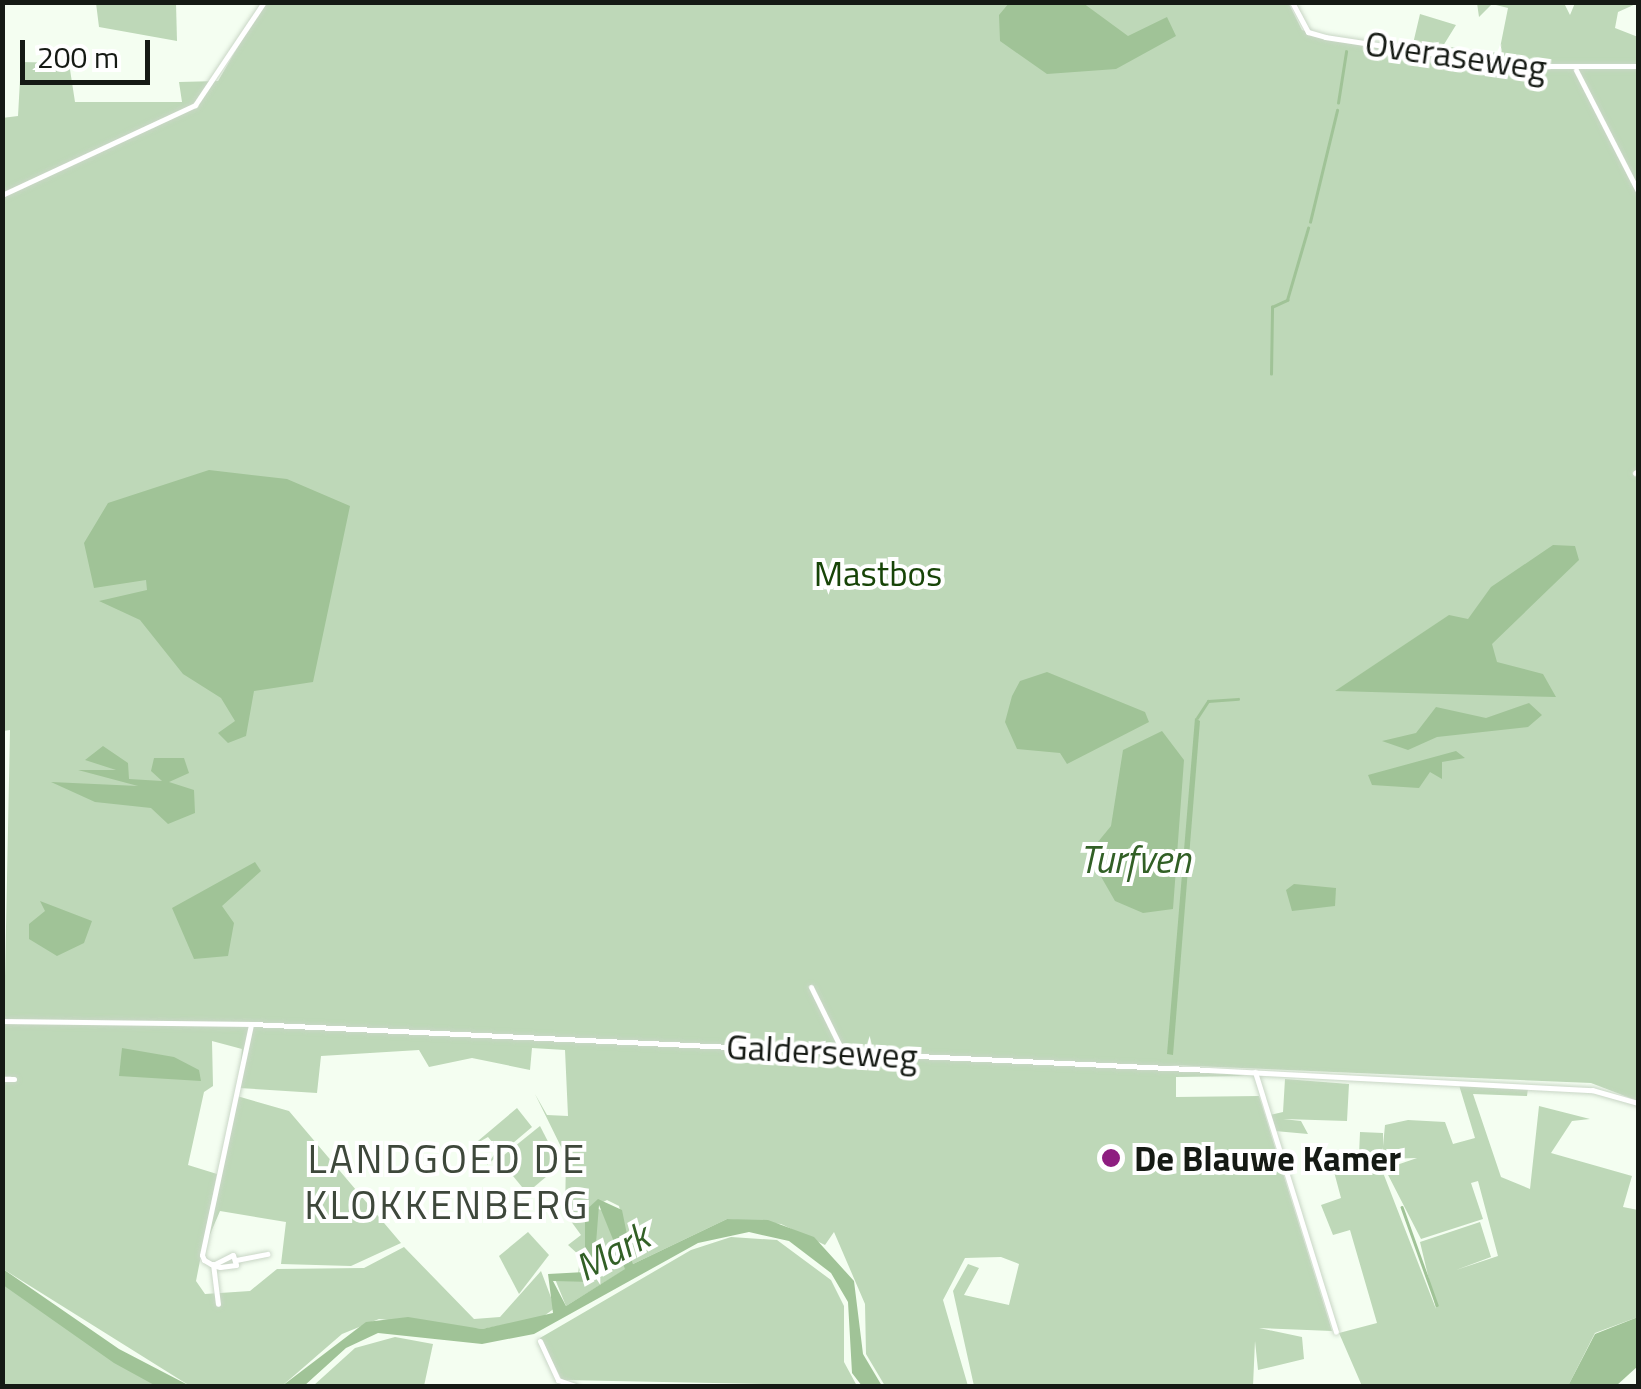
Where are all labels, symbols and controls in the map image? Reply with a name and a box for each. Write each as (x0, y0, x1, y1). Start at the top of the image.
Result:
scale bar (25, 20, 155, 82)
street label: Overaseweg (1363, 21, 1549, 89)
text: 200 m (37, 34, 119, 80)
park label: Mastbos (814, 552, 942, 594)
water label: Turfven (1079, 837, 1191, 883)
street label: Galderseweg (725, 1025, 919, 1077)
district label: LANDGOED DE KLOKKENBERG (304, 1135, 590, 1229)
place label: De Blauwe Kamer (1134, 1137, 1401, 1179)
marker: De Blauwe Kamer (1098, 1145, 1124, 1171)
water label: Mark (567, 1213, 657, 1291)

